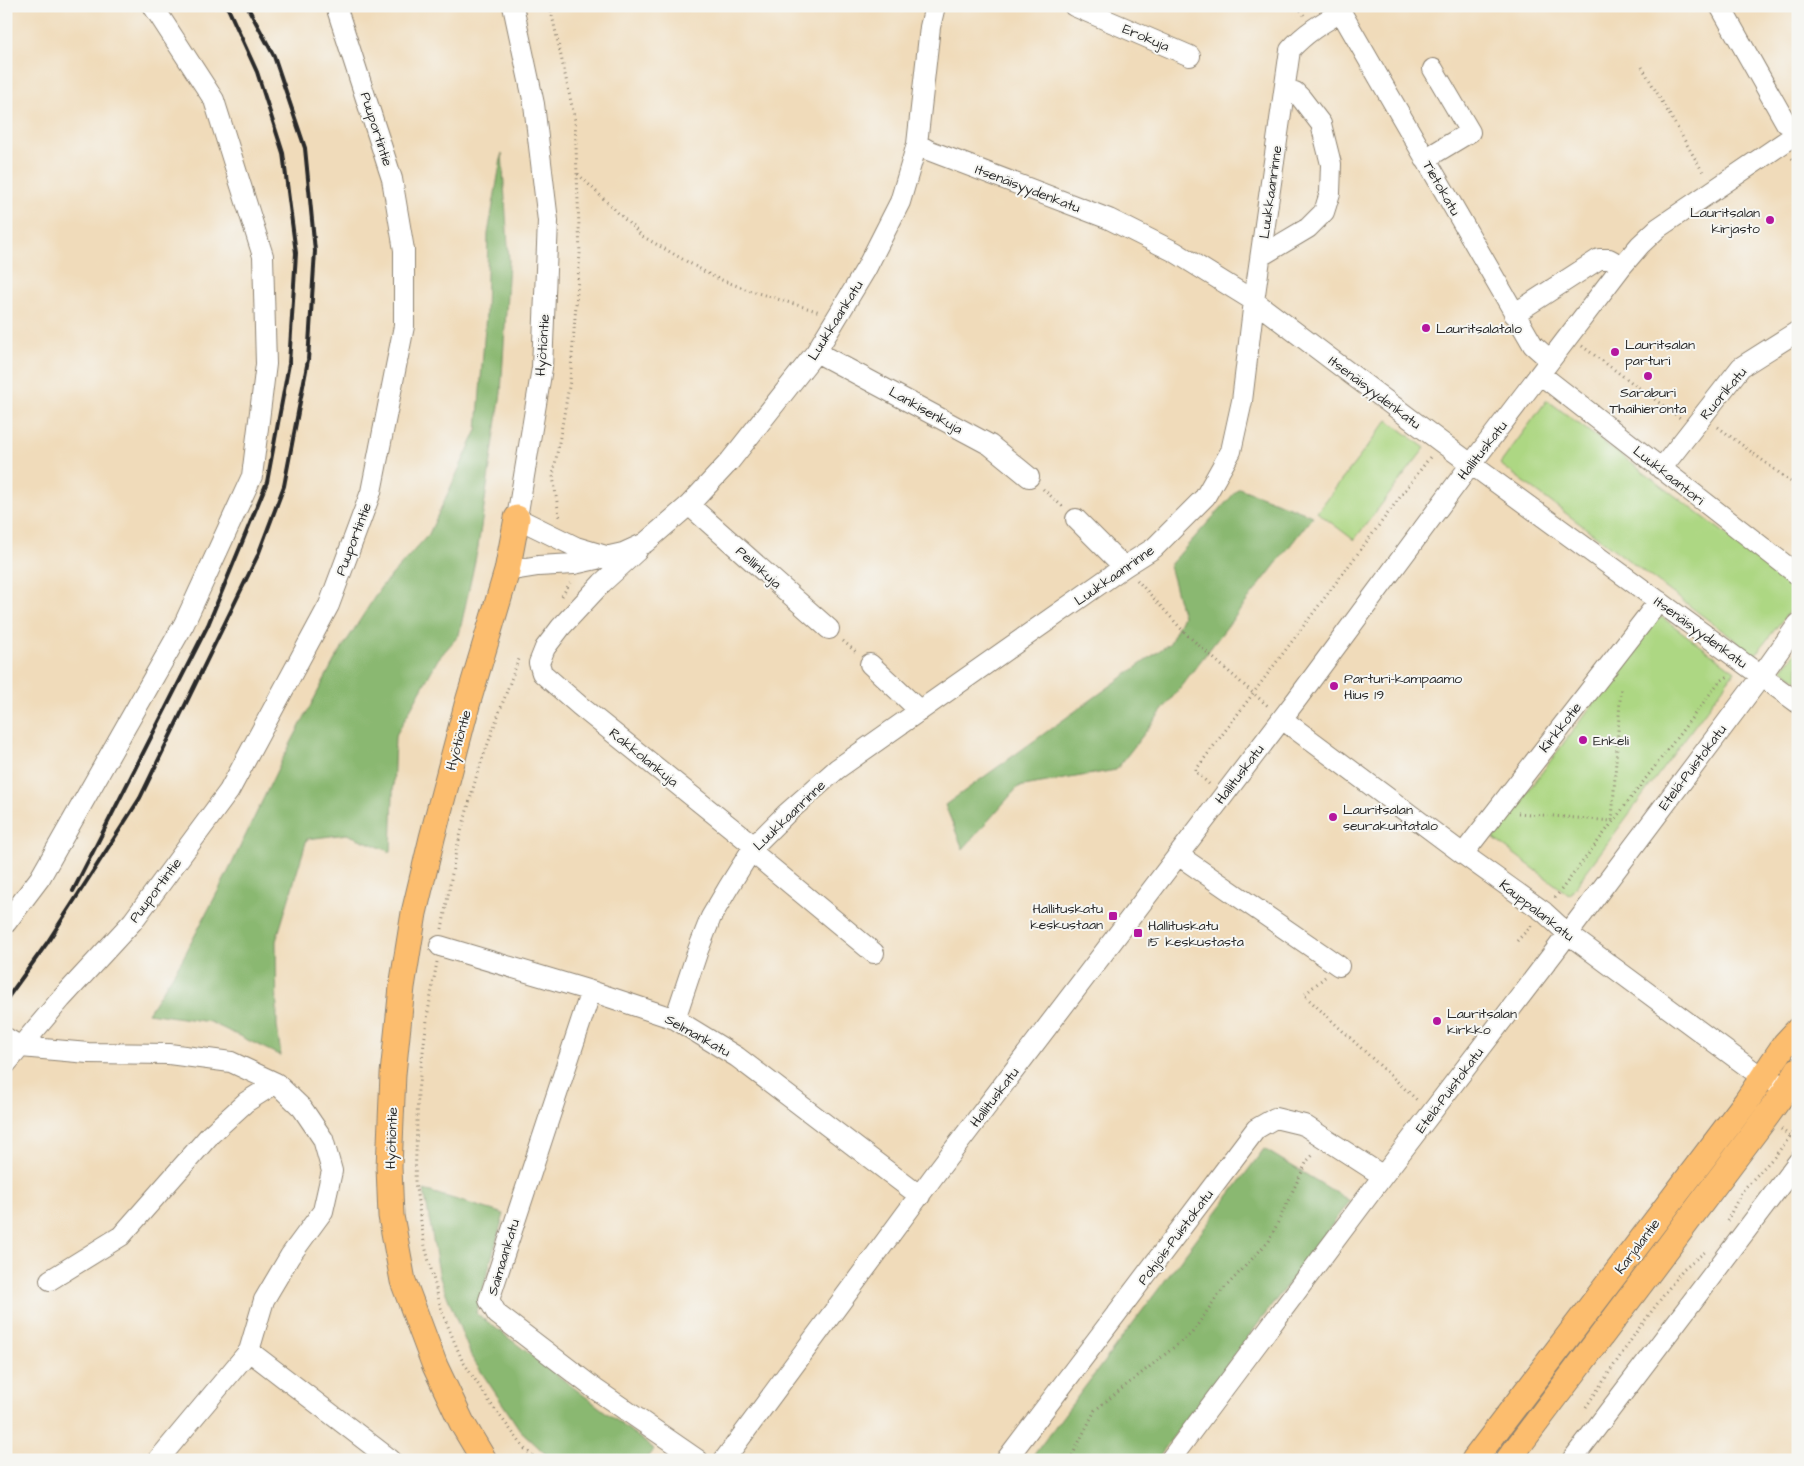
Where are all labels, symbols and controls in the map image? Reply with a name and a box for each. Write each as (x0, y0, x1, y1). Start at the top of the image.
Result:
street label: Erokuja (1119, 19, 1172, 57)
street label: Puuportintie (355, 90, 398, 169)
street label: Luukkaanrinne (1255, 144, 1287, 240)
street label: Tietokatu (1417, 157, 1465, 220)
street label: Itsenäisyydenkatu (972, 160, 1083, 218)
place label: Lauritsalan kirjasto (1690, 203, 1760, 239)
marker: Lauritsalan kirjasto (1764, 214, 1776, 226)
street label: Luukkaankatu (803, 277, 868, 364)
street label: Hyötiöntie (531, 313, 555, 377)
place label: Lauritsalatalo (1436, 319, 1522, 339)
marker: Lauritsalatalo (1420, 322, 1432, 334)
place label: Lauritsalan parturi (1625, 335, 1695, 371)
marker: Lauritsalan parturi (1609, 346, 1621, 358)
street label: Itsenäisyydenkatu (1324, 351, 1425, 434)
street label: Ruorikatu (1696, 363, 1752, 424)
marker: Saraburi Thaihieronta (1642, 370, 1654, 382)
street label: Lankisenkuja (885, 382, 966, 439)
place label: Saraburi Thaihieronta (1610, 383, 1686, 419)
street label: Hallituskatu (1453, 417, 1512, 485)
street label: Luukkaantori (1628, 442, 1708, 510)
street label: Puuportintie (331, 500, 377, 579)
street label: Luukkaanrinne (1070, 540, 1159, 611)
street label: Pellinkuja (731, 542, 786, 594)
street label: Itsenäisyydenkatu (1650, 592, 1751, 674)
place label: Parturi-kampaamo Hius 19 (1344, 669, 1462, 705)
marker: Parturi-kampaamo Hius 19 (1328, 680, 1340, 692)
street label: Kirkkotie (1535, 698, 1587, 757)
street label: Hyötiöntie (441, 707, 477, 773)
street label: Etelä-Puistokatu (1654, 721, 1732, 815)
street label: Rakkolankuja (605, 724, 682, 792)
place label: Enkeli (1593, 731, 1629, 751)
marker: Enkeli (1577, 734, 1589, 746)
street label: Hallituskatu (1211, 740, 1269, 809)
street label: Luukkaanrinne (749, 776, 831, 855)
place label: Lauritsalan seurakuntatalo (1343, 800, 1438, 836)
marker: Lauritsalan seurakuntatalo (1327, 811, 1339, 823)
street label: Puuportintie (125, 854, 187, 927)
street label: Kauppalankatu (1495, 875, 1578, 946)
place label: Hallituskatu keskustaan (1030, 899, 1103, 935)
marker: Hallituskatu keskustaan (1107, 910, 1119, 922)
place label: Hallituskatu 15 keskustasta (1148, 916, 1244, 952)
marker: Hallituskatu 15 keskustasta (1132, 927, 1144, 939)
place label: Lauritsalan kirkko (1447, 1004, 1517, 1040)
street label: Selmankatu (661, 1010, 734, 1062)
marker: Lauritsalan kirkko (1431, 1015, 1443, 1027)
street label: Etelä-Puistokatu (1411, 1044, 1489, 1138)
street label: Hallituskatu (966, 1063, 1024, 1132)
street label: Hyötiöntie (381, 1106, 403, 1169)
street label: Pohjois-Puistokatu (1133, 1186, 1218, 1289)
street label: Karjalantie (1610, 1214, 1665, 1278)
street label: Saimaankatu (483, 1217, 525, 1298)

